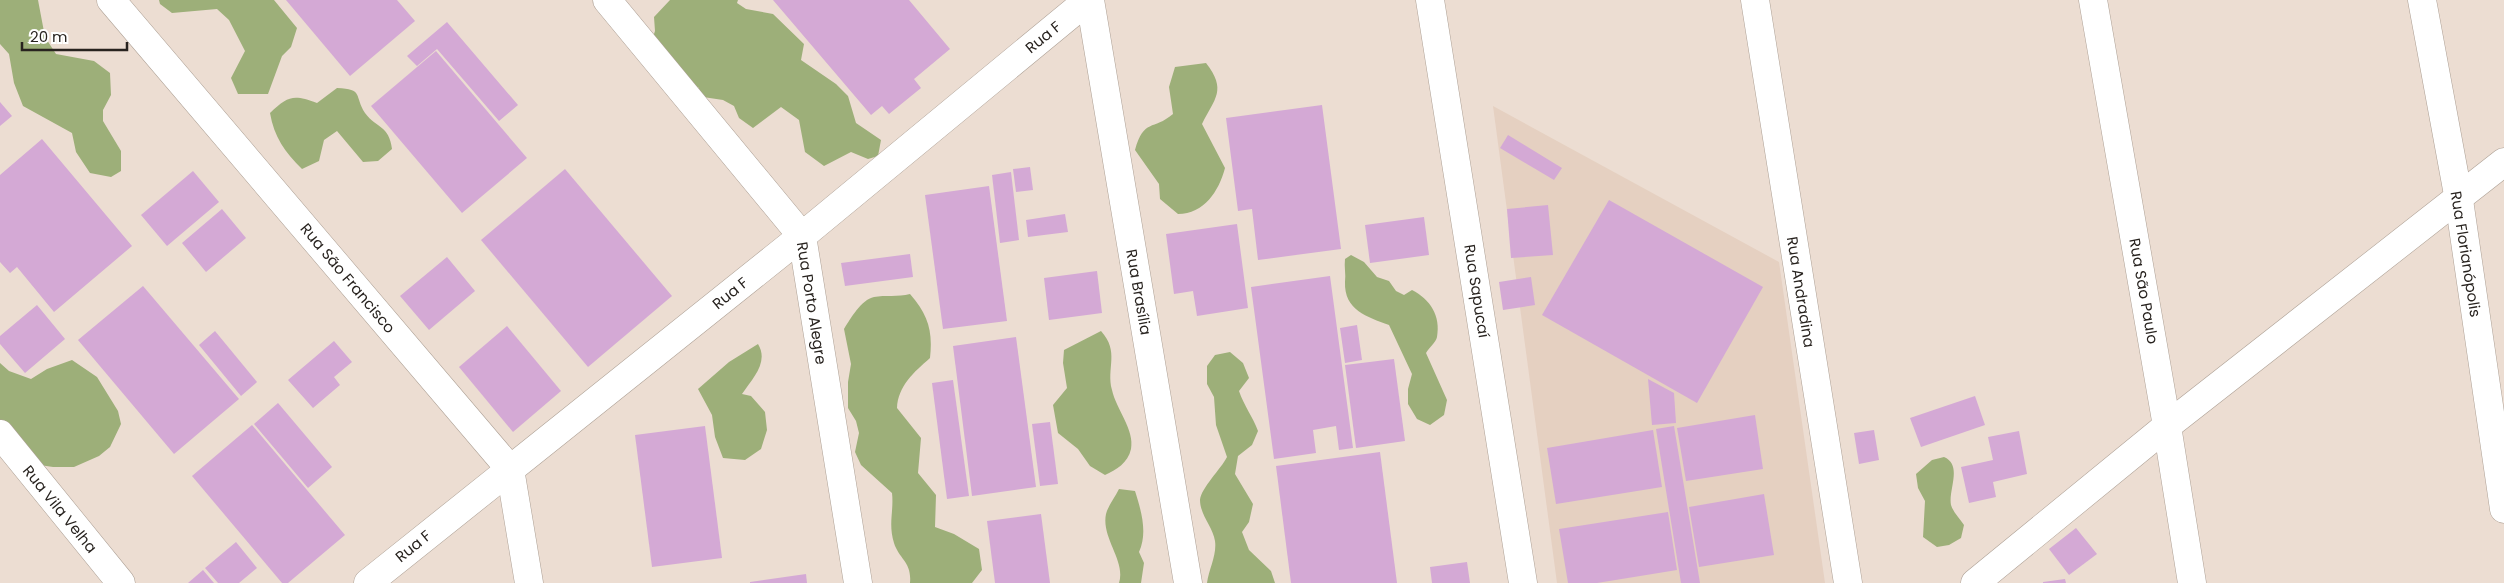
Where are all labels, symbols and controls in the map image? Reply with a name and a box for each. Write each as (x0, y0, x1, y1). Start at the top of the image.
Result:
street label: Rua F (1021, 16, 1066, 58)
scale bar (22, 20, 128, 52)
text: 20 m (30, 26, 68, 47)
street label: Rua Florianópolis (2446, 189, 2486, 319)
street label: Rua São Francisco (296, 219, 400, 337)
street label: Rua Andradina (1782, 235, 1820, 349)
street label: Rua São Paulo (2124, 236, 2164, 346)
street label: Rua Porto Alegre (792, 240, 832, 366)
street label: Rua Sapucaí (1459, 243, 1495, 340)
street label: Rua Brasília (1121, 247, 1157, 337)
street label: Rua F (708, 272, 753, 314)
street label: Rua Vila Velha (18, 461, 102, 557)
street label: Rua F (391, 525, 436, 567)

